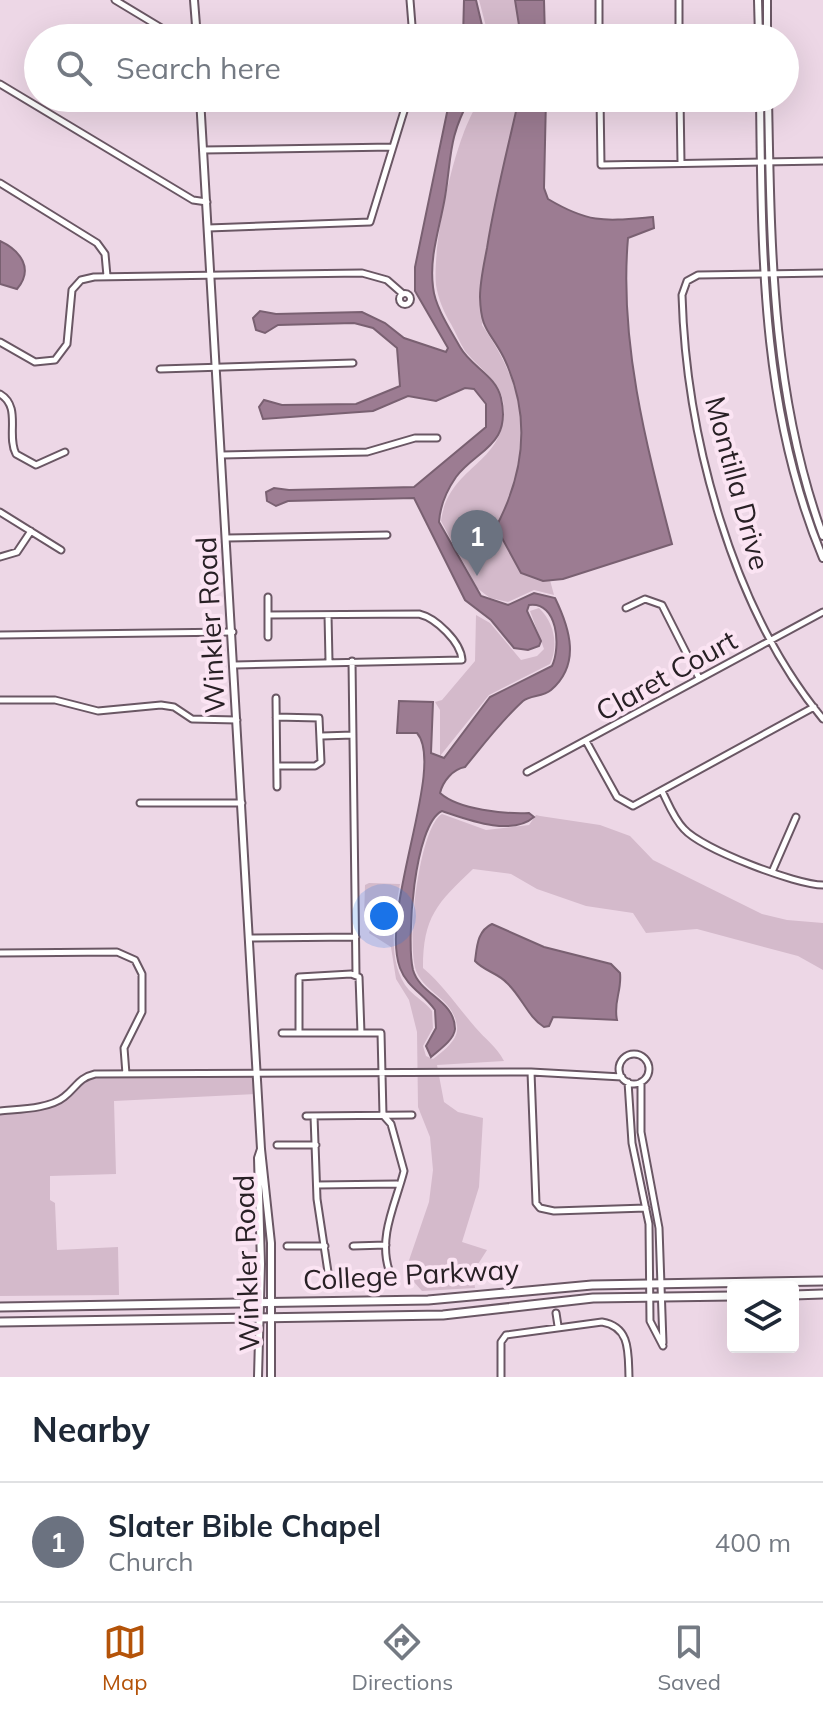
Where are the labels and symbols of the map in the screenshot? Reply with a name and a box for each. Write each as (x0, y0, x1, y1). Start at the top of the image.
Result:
street label: Montilla Drive (698, 393, 778, 573)
pin: 1 (451, 510, 503, 576)
street label: Winkler Road (188, 536, 232, 714)
street label: Claret Court (589, 622, 743, 728)
your location (364, 896, 404, 936)
street label: Winkler Road (225, 1174, 267, 1352)
street label: College Parkway (302, 1251, 520, 1297)

